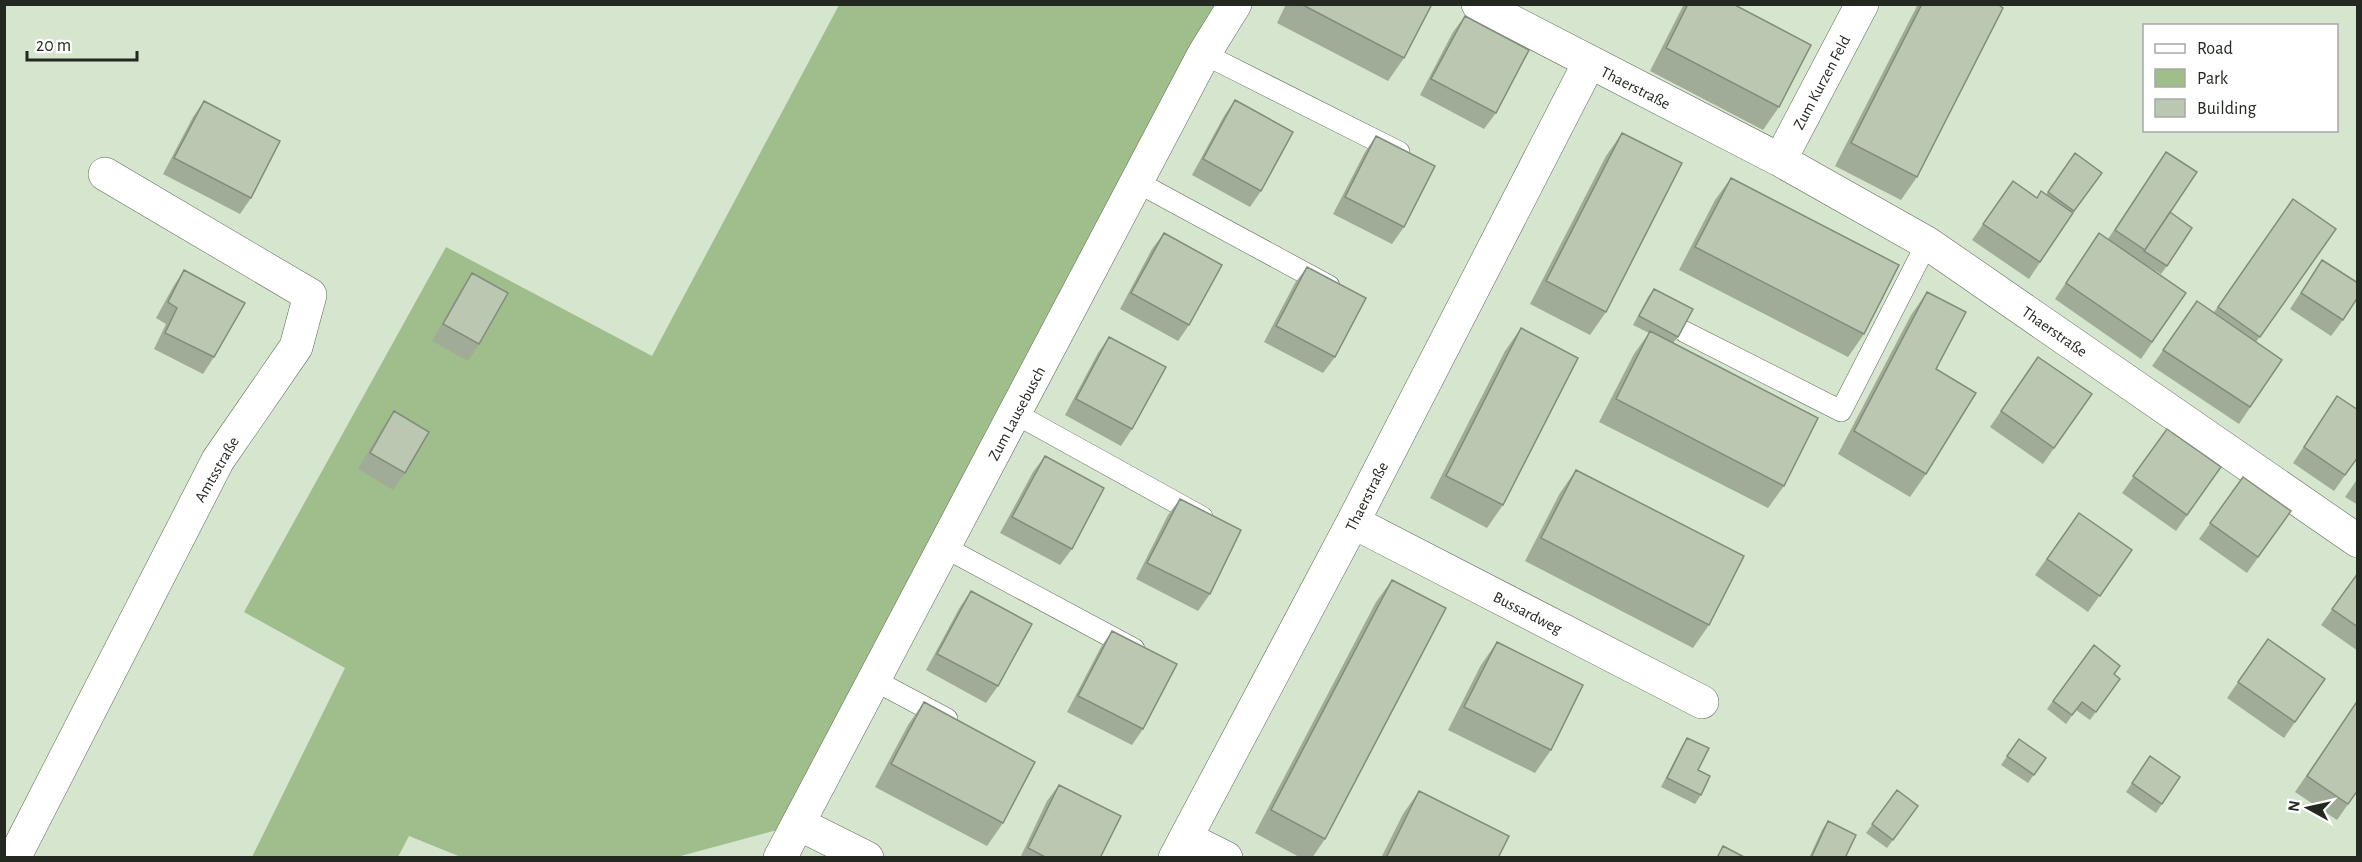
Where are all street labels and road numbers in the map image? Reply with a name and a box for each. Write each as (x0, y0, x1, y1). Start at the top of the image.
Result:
street label: Zum Kurzen Feld (1790, 33, 1853, 132)
street label: Thaerstraße (1598, 64, 1673, 112)
street label: Thaerstraße (2019, 304, 2090, 360)
street label: Zum Lausebusch (985, 364, 1048, 463)
street label: Amtsstraße (192, 434, 242, 505)
street label: Thaerstraße (1343, 459, 1391, 534)
street label: Bussardweg (1491, 589, 1565, 637)

